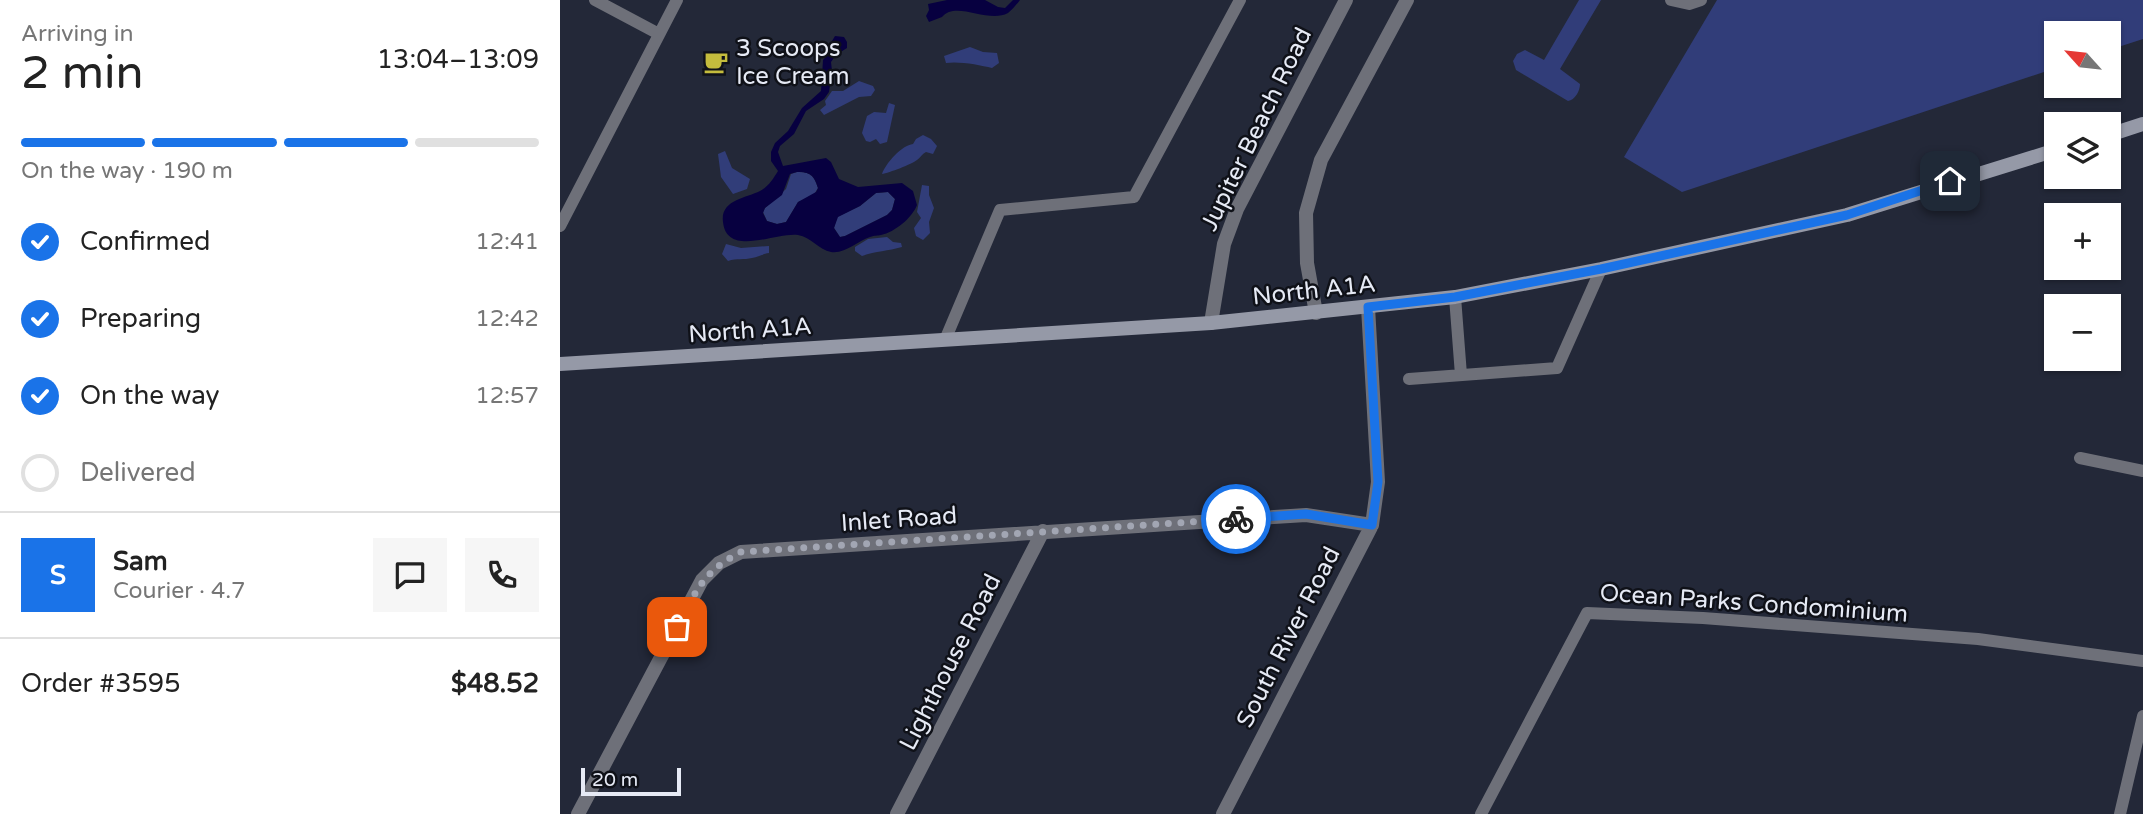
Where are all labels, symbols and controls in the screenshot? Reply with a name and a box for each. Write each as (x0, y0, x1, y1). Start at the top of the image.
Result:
text: Arriving in (21, 20, 134, 48)
north arrow (2044, 21, 2121, 98)
map controls (2044, 21, 2121, 371)
street label: Jupiter Beach Road (1195, 23, 1318, 236)
place label: 3 Scoops Ice Cream (736, 34, 849, 91)
text: 13:04–13:09 (377, 44, 539, 75)
text: 2 min (21, 46, 144, 101)
cafe icon: 3 Scoops Ice Cream (702, 48, 730, 76)
button: layers (2044, 112, 2121, 189)
pin (1920, 151, 1980, 211)
text: On the way · 190 m (21, 157, 233, 185)
icon: home (1931, 162, 1969, 200)
button: + (2044, 203, 2121, 280)
icon: check (21, 223, 59, 261)
text: Confirmed (80, 226, 210, 257)
text: 12:41 (475, 228, 539, 256)
street label: North A1A (1251, 270, 1377, 311)
button: − (2044, 294, 2121, 371)
icon: check (21, 300, 59, 338)
text: Preparing (80, 303, 201, 334)
text: 12:42 (475, 305, 539, 333)
street label: North A1A (687, 312, 813, 349)
icon: check (21, 377, 59, 415)
text: On the way (80, 380, 220, 411)
text: 12:57 (475, 382, 539, 410)
text: Delivered (80, 457, 196, 488)
courier (1201, 484, 1271, 554)
icon: bike (1217, 500, 1255, 538)
street label: Inlet Road (840, 501, 958, 538)
button: chat (373, 538, 447, 612)
button: phone (465, 538, 539, 612)
street label: South River Road (1230, 542, 1347, 732)
text: Sam (113, 546, 168, 577)
text: S (50, 560, 66, 591)
street label: Lighthouse Road (894, 569, 1007, 755)
text: Courier · 4.7 (113, 577, 246, 605)
street label: Ocean Parks Condominium (1599, 578, 1909, 629)
pin (647, 597, 707, 657)
icon: bag (658, 608, 696, 646)
text: Order #3595 (21, 668, 181, 699)
text: $48.52 (451, 668, 539, 699)
scale bar (581, 765, 681, 797)
text: 20 m (592, 769, 638, 791)

